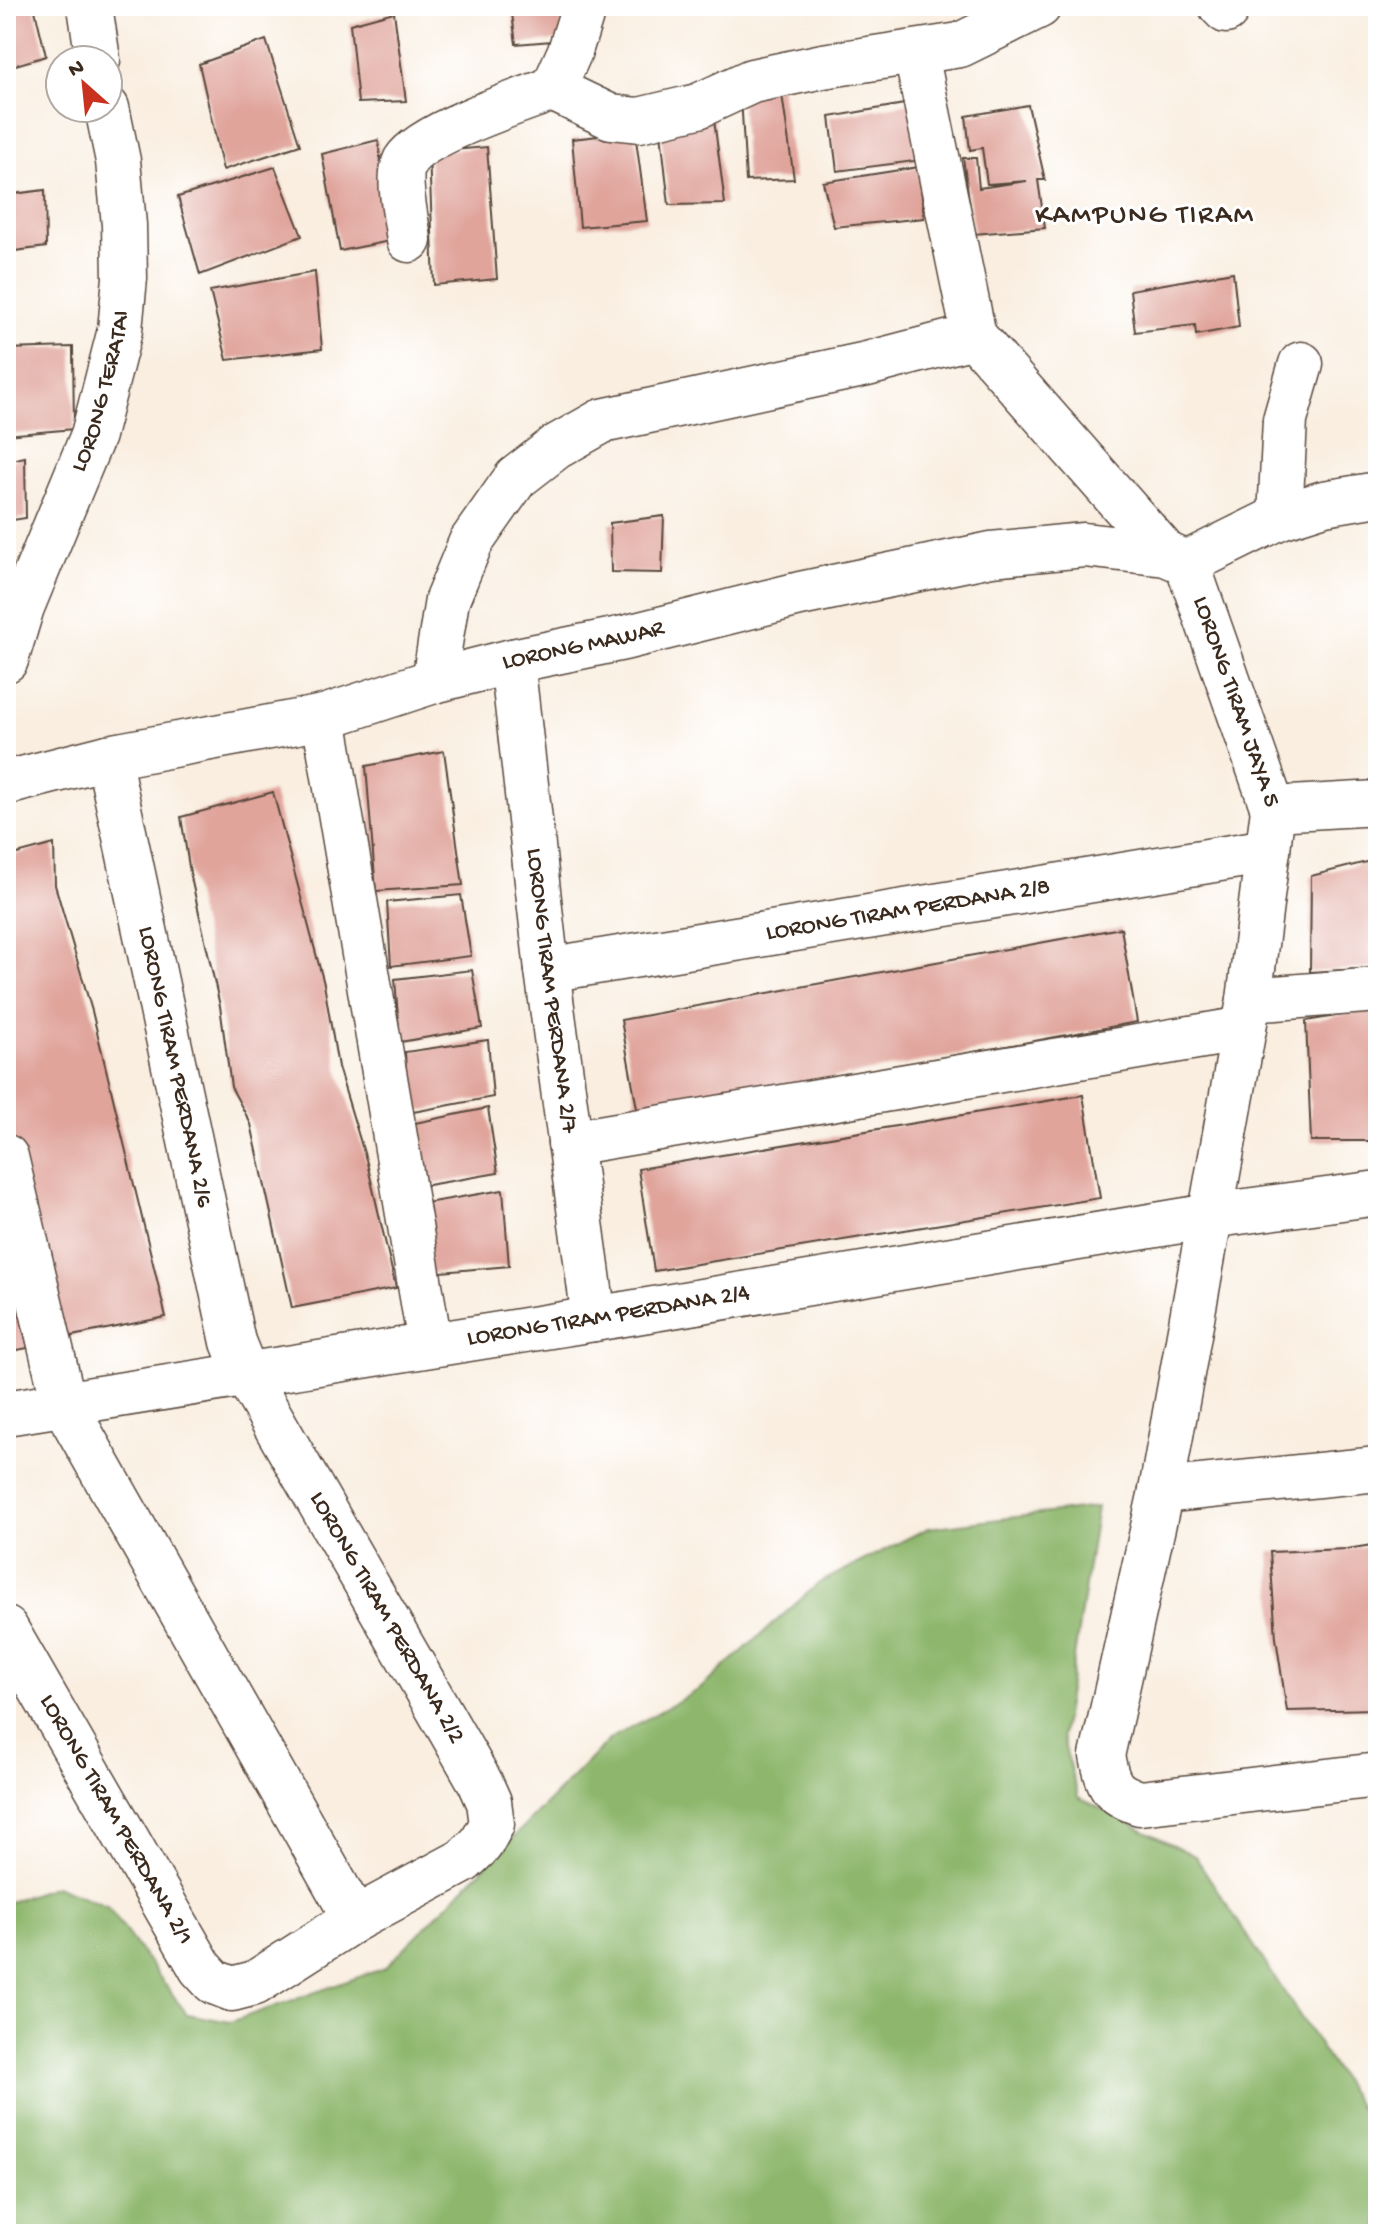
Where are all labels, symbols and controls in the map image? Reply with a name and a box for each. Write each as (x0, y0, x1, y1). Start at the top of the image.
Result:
north arrow (44, 44, 124, 124)
text: N (64, 55, 89, 85)
district label: KAMPUNG TIRAM (1035, 200, 1255, 233)
street label: LORONG TERATAI (65, 309, 136, 476)
street label: LORONG TIRAM JAYA 5 (1185, 593, 1286, 811)
street label: LORONG MAWAR (499, 614, 669, 677)
street label: LORONG TIRAM PERDANA 2/7 (519, 847, 583, 1135)
street label: LORONG TIRAM PERDANA 2/8 (764, 873, 1052, 948)
street label: LORONG TIRAM PERDANA 2/6 (130, 924, 218, 1211)
street label: LORONG TIRAM PERDANA 2/4 (465, 1279, 752, 1354)
street label: LORONG TIRAM PERDANA 2/2 (302, 1487, 470, 1749)
street label: LORONG TIRAM PERDANA 2/1 (32, 1689, 199, 1950)

